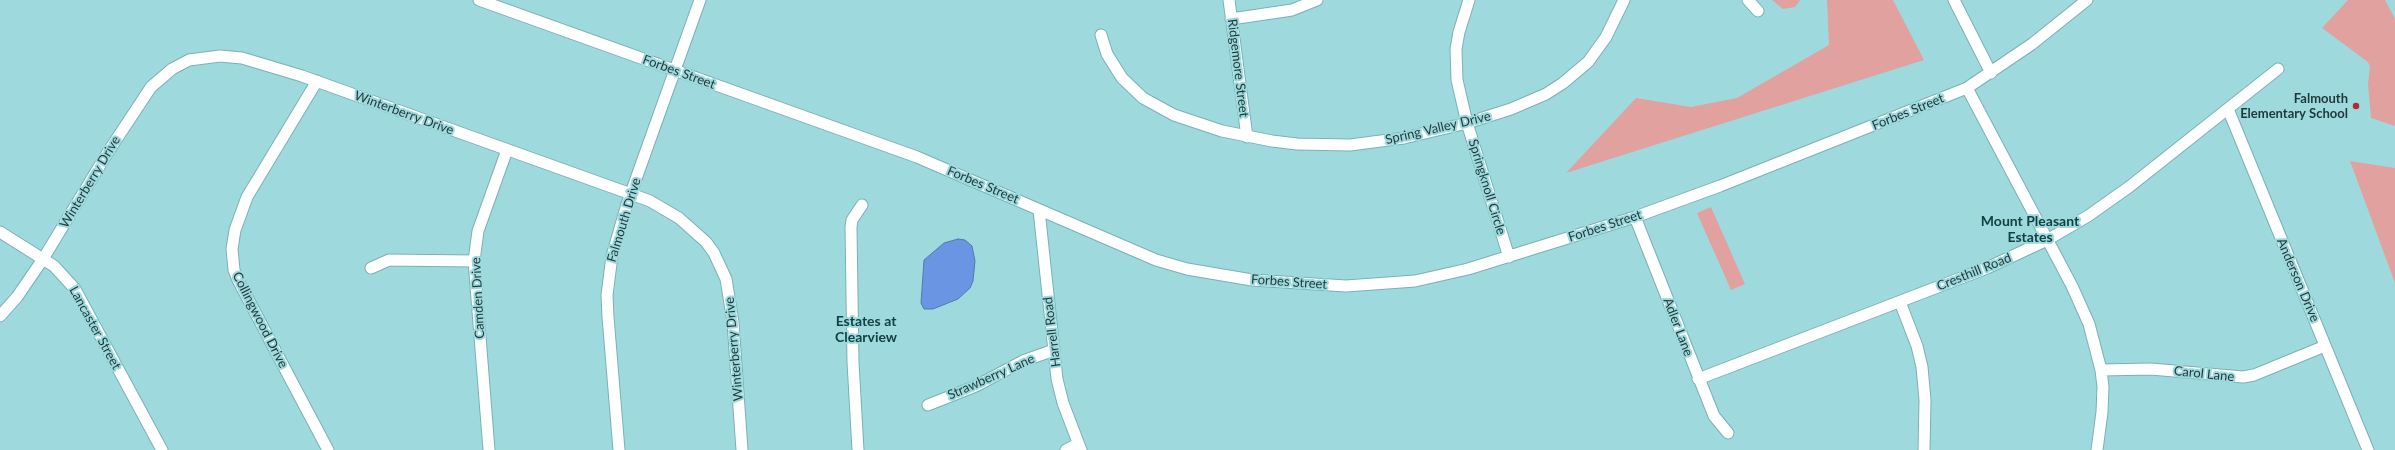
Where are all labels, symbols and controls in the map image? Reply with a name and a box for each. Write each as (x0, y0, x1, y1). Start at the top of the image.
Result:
street label: Ridgemore Street (1224, 18, 1252, 118)
street label: Forbes Street (641, 52, 717, 92)
street label: Winterberry Drive (352, 88, 456, 138)
street label: Forbes Street (1870, 90, 1946, 134)
place label: Falmouth Elementary School (2240, 91, 2348, 122)
marker: Falmouth Elementary School (2351, 101, 2361, 111)
street label: Spring Valley Drive (1384, 108, 1492, 148)
street label: Winterberry Drive (56, 133, 124, 231)
street label: Springknoll Circle (1465, 137, 1509, 237)
street label: Forbes Street (945, 163, 1021, 207)
street label: Falmouth Drive (604, 176, 644, 264)
street label: Forbes Street (1566, 207, 1644, 245)
district label: Mount Pleasant Estates (1981, 213, 2079, 246)
street label: Anderson Drive (2273, 236, 2323, 324)
street label: Cresthill Road (1934, 250, 2014, 294)
street label: Camden Drive (468, 257, 488, 339)
street label: Collingwood Drive (229, 269, 291, 371)
street label: Forbes Street (1250, 272, 1328, 292)
street label: Lancaster Street (66, 284, 124, 372)
street label: Winterberry Drive (722, 296, 746, 402)
street label: Harrell Road (1040, 296, 1064, 368)
street label: Adler Lane (1660, 296, 1696, 358)
district label: Estates at Clearview (835, 313, 897, 346)
street label: Strawberry Lane (945, 351, 1037, 403)
street label: Carol Lane (2173, 363, 2235, 385)

